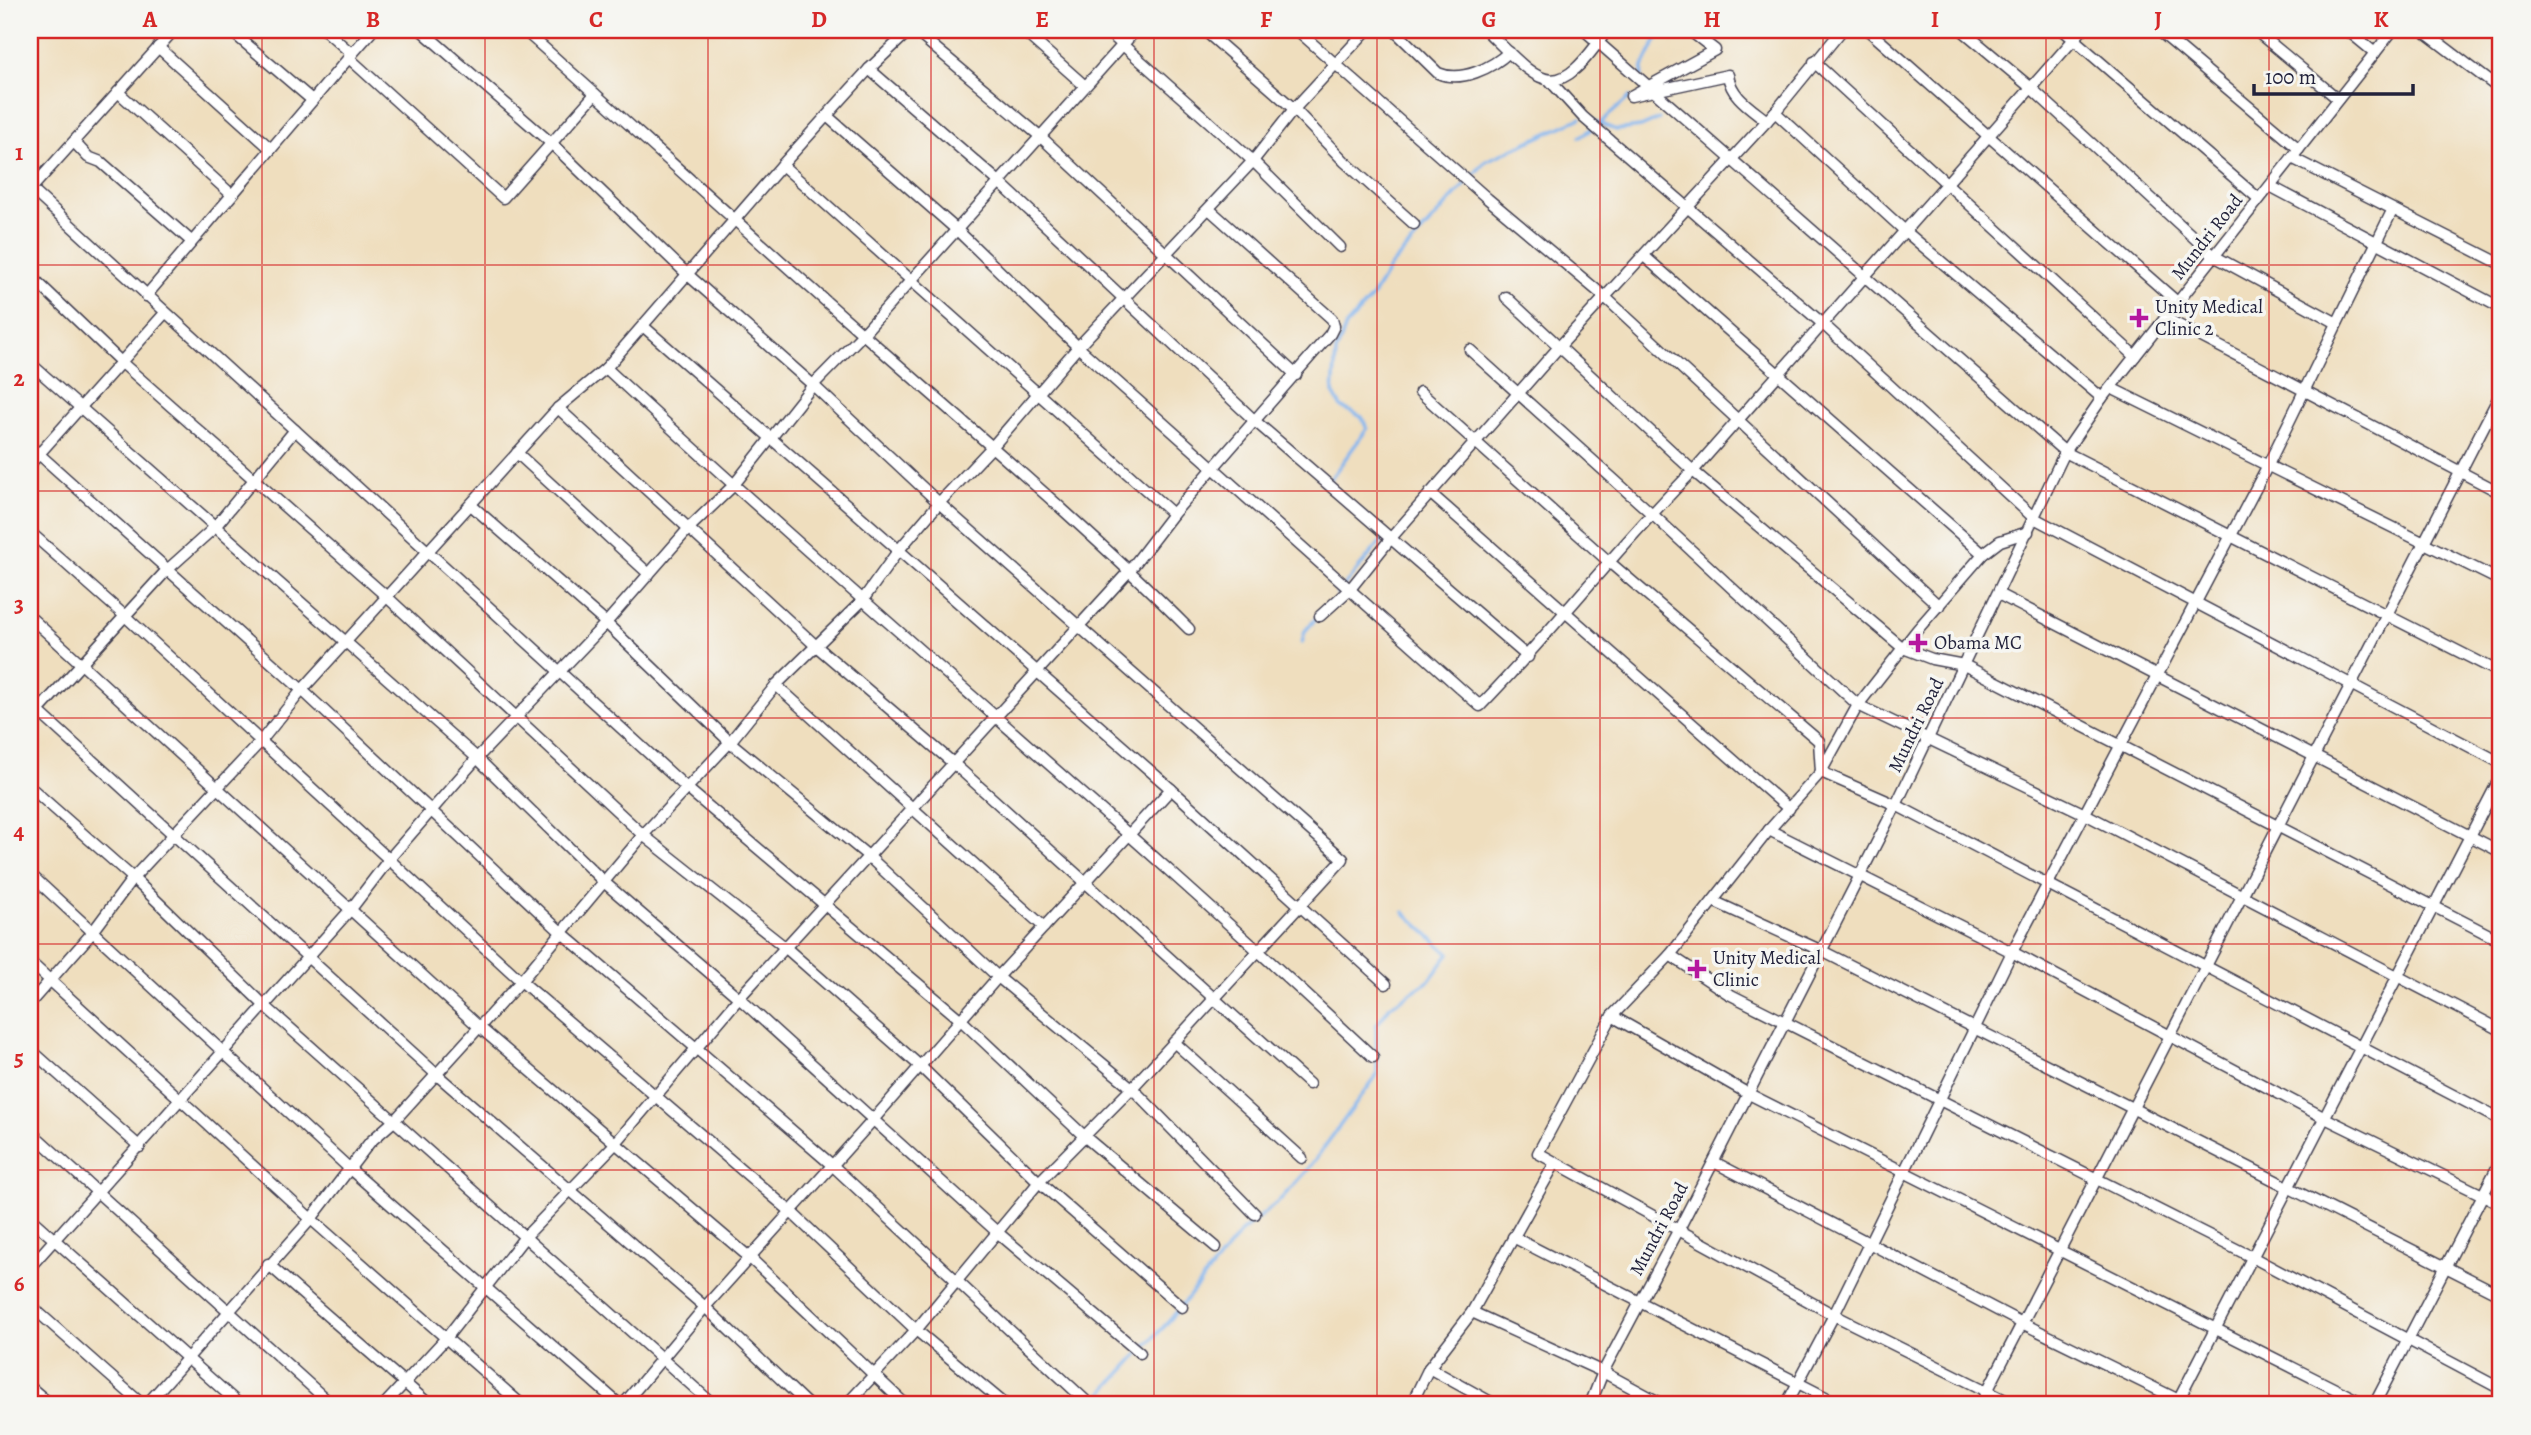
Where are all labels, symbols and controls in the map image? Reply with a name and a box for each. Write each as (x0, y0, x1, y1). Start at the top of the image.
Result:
text: A (142, 4, 158, 35)
text: B (366, 4, 380, 35)
text: C (589, 4, 603, 35)
text: D (811, 4, 827, 35)
text: E (1035, 4, 1049, 35)
text: F (1260, 4, 1273, 35)
text: G (1481, 4, 1497, 35)
text: H (1703, 4, 1721, 35)
text: I (1931, 4, 1939, 35)
text: J (2154, 4, 2162, 35)
text: K (2373, 4, 2389, 35)
scale bar (2254, 52, 2414, 96)
text: 100 m (2265, 63, 2316, 91)
text: 1 (15, 137, 23, 168)
street label: Mundri Road (2165, 188, 2249, 285)
place label: Unity Medical Clinic 2 (2155, 294, 2263, 342)
marker: Unity Medical Clinic 2 (2129, 308, 2149, 328)
text: 2 (13, 363, 25, 394)
text: 3 (14, 589, 24, 620)
place label: Obama MC (1934, 630, 2022, 656)
marker: Obama MC (1908, 633, 1928, 653)
street label: Mundri Road (1882, 672, 1951, 777)
text: 4 (14, 816, 25, 847)
place label: Unity Medical Clinic (1713, 945, 1821, 993)
marker: Unity Medical Clinic (1687, 959, 1707, 979)
text: 5 (14, 1042, 24, 1073)
street label: Mundri Road (1623, 1177, 1695, 1280)
text: 6 (14, 1268, 25, 1299)

